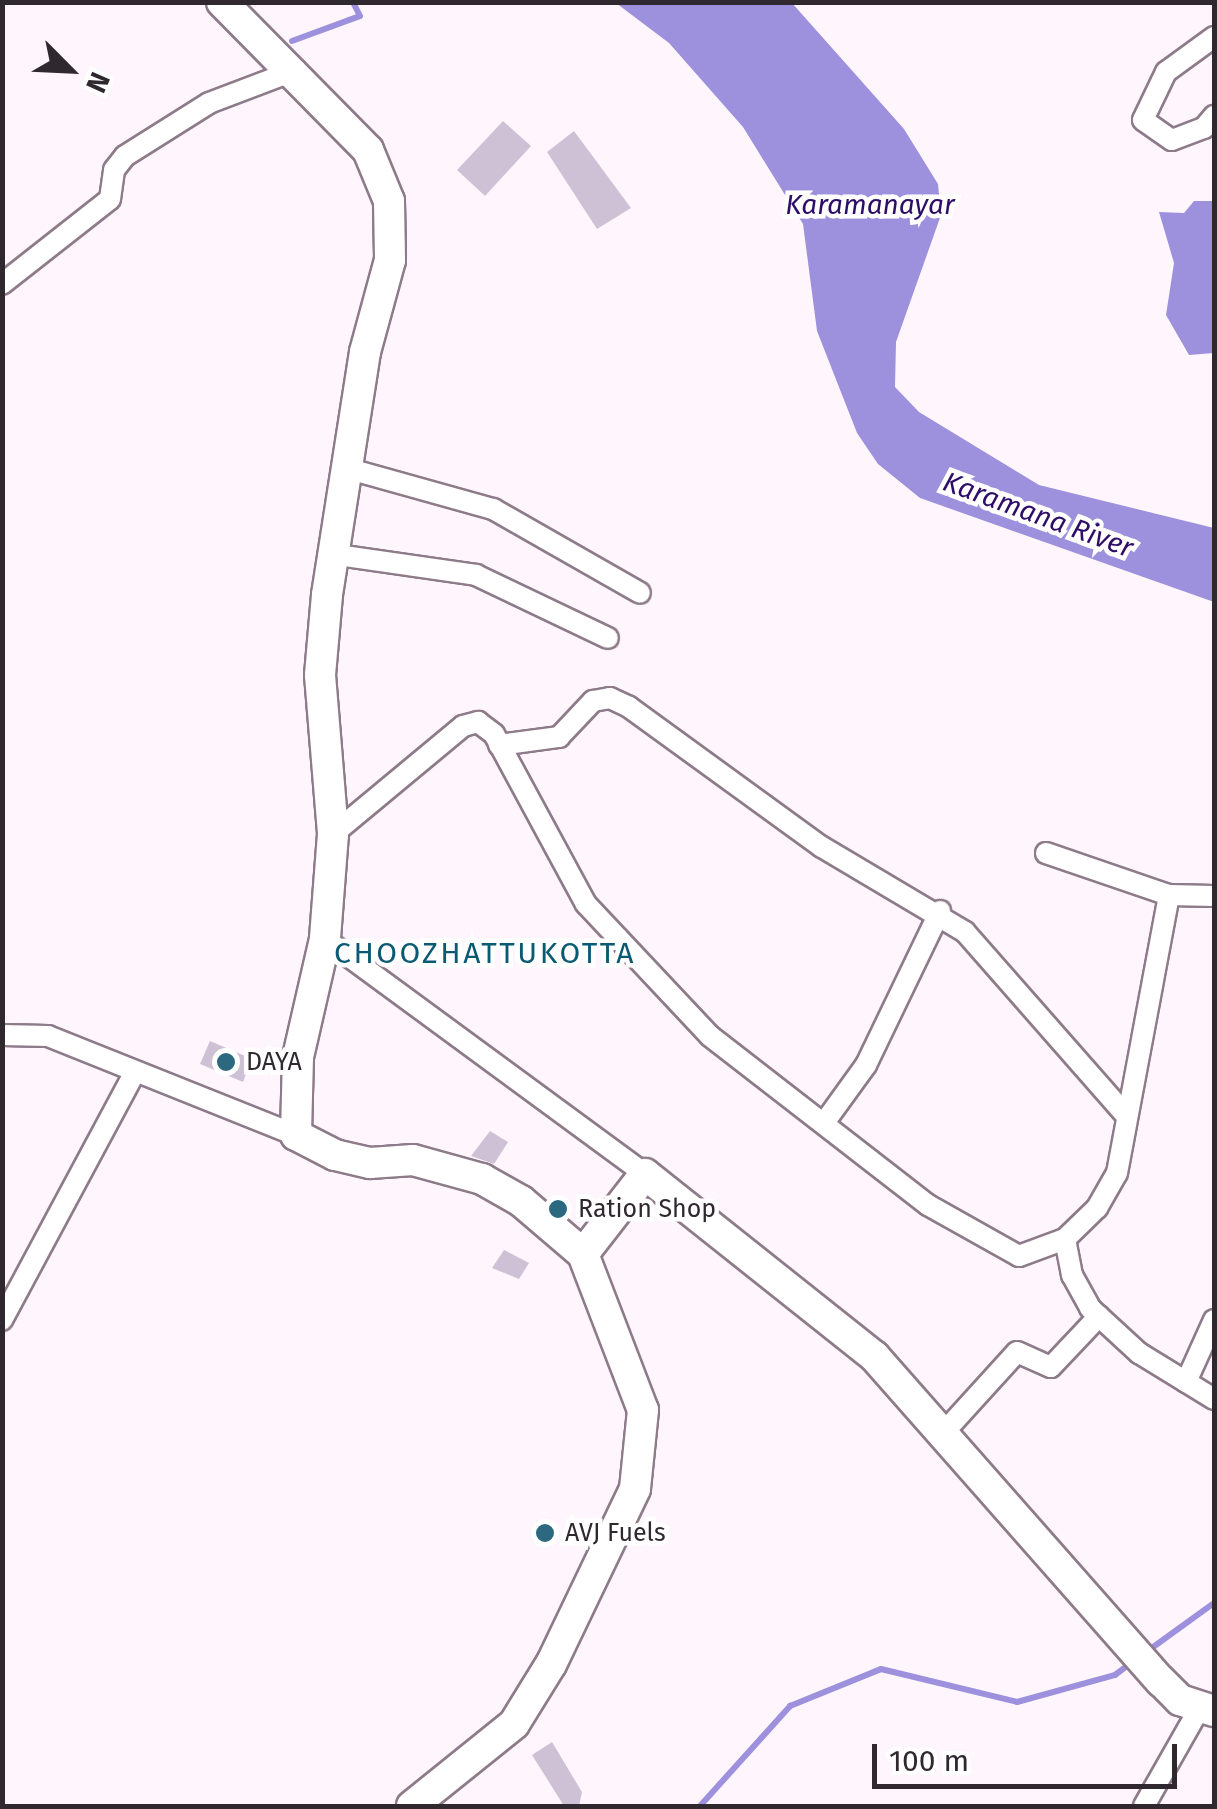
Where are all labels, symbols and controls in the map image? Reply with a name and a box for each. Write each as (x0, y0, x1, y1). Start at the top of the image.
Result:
north arrow (20, 20, 120, 120)
text: N (79, 67, 117, 98)
water label: Karamanayar (785, 188, 955, 222)
water label: Karamana River (938, 465, 1138, 565)
district label: CHOOZHATTUKOTTA (334, 935, 636, 971)
place label: DAYA (246, 1047, 302, 1077)
marker: DAYA (215, 1051, 237, 1073)
place label: Ration Shop (578, 1194, 716, 1224)
marker: Ration Shop (547, 1198, 569, 1220)
place label: AVJ Fuels (565, 1518, 666, 1548)
marker: AVJ Fuels (534, 1522, 556, 1544)
scale bar (877, 1724, 1182, 1786)
text: 100 m (889, 1743, 969, 1779)

